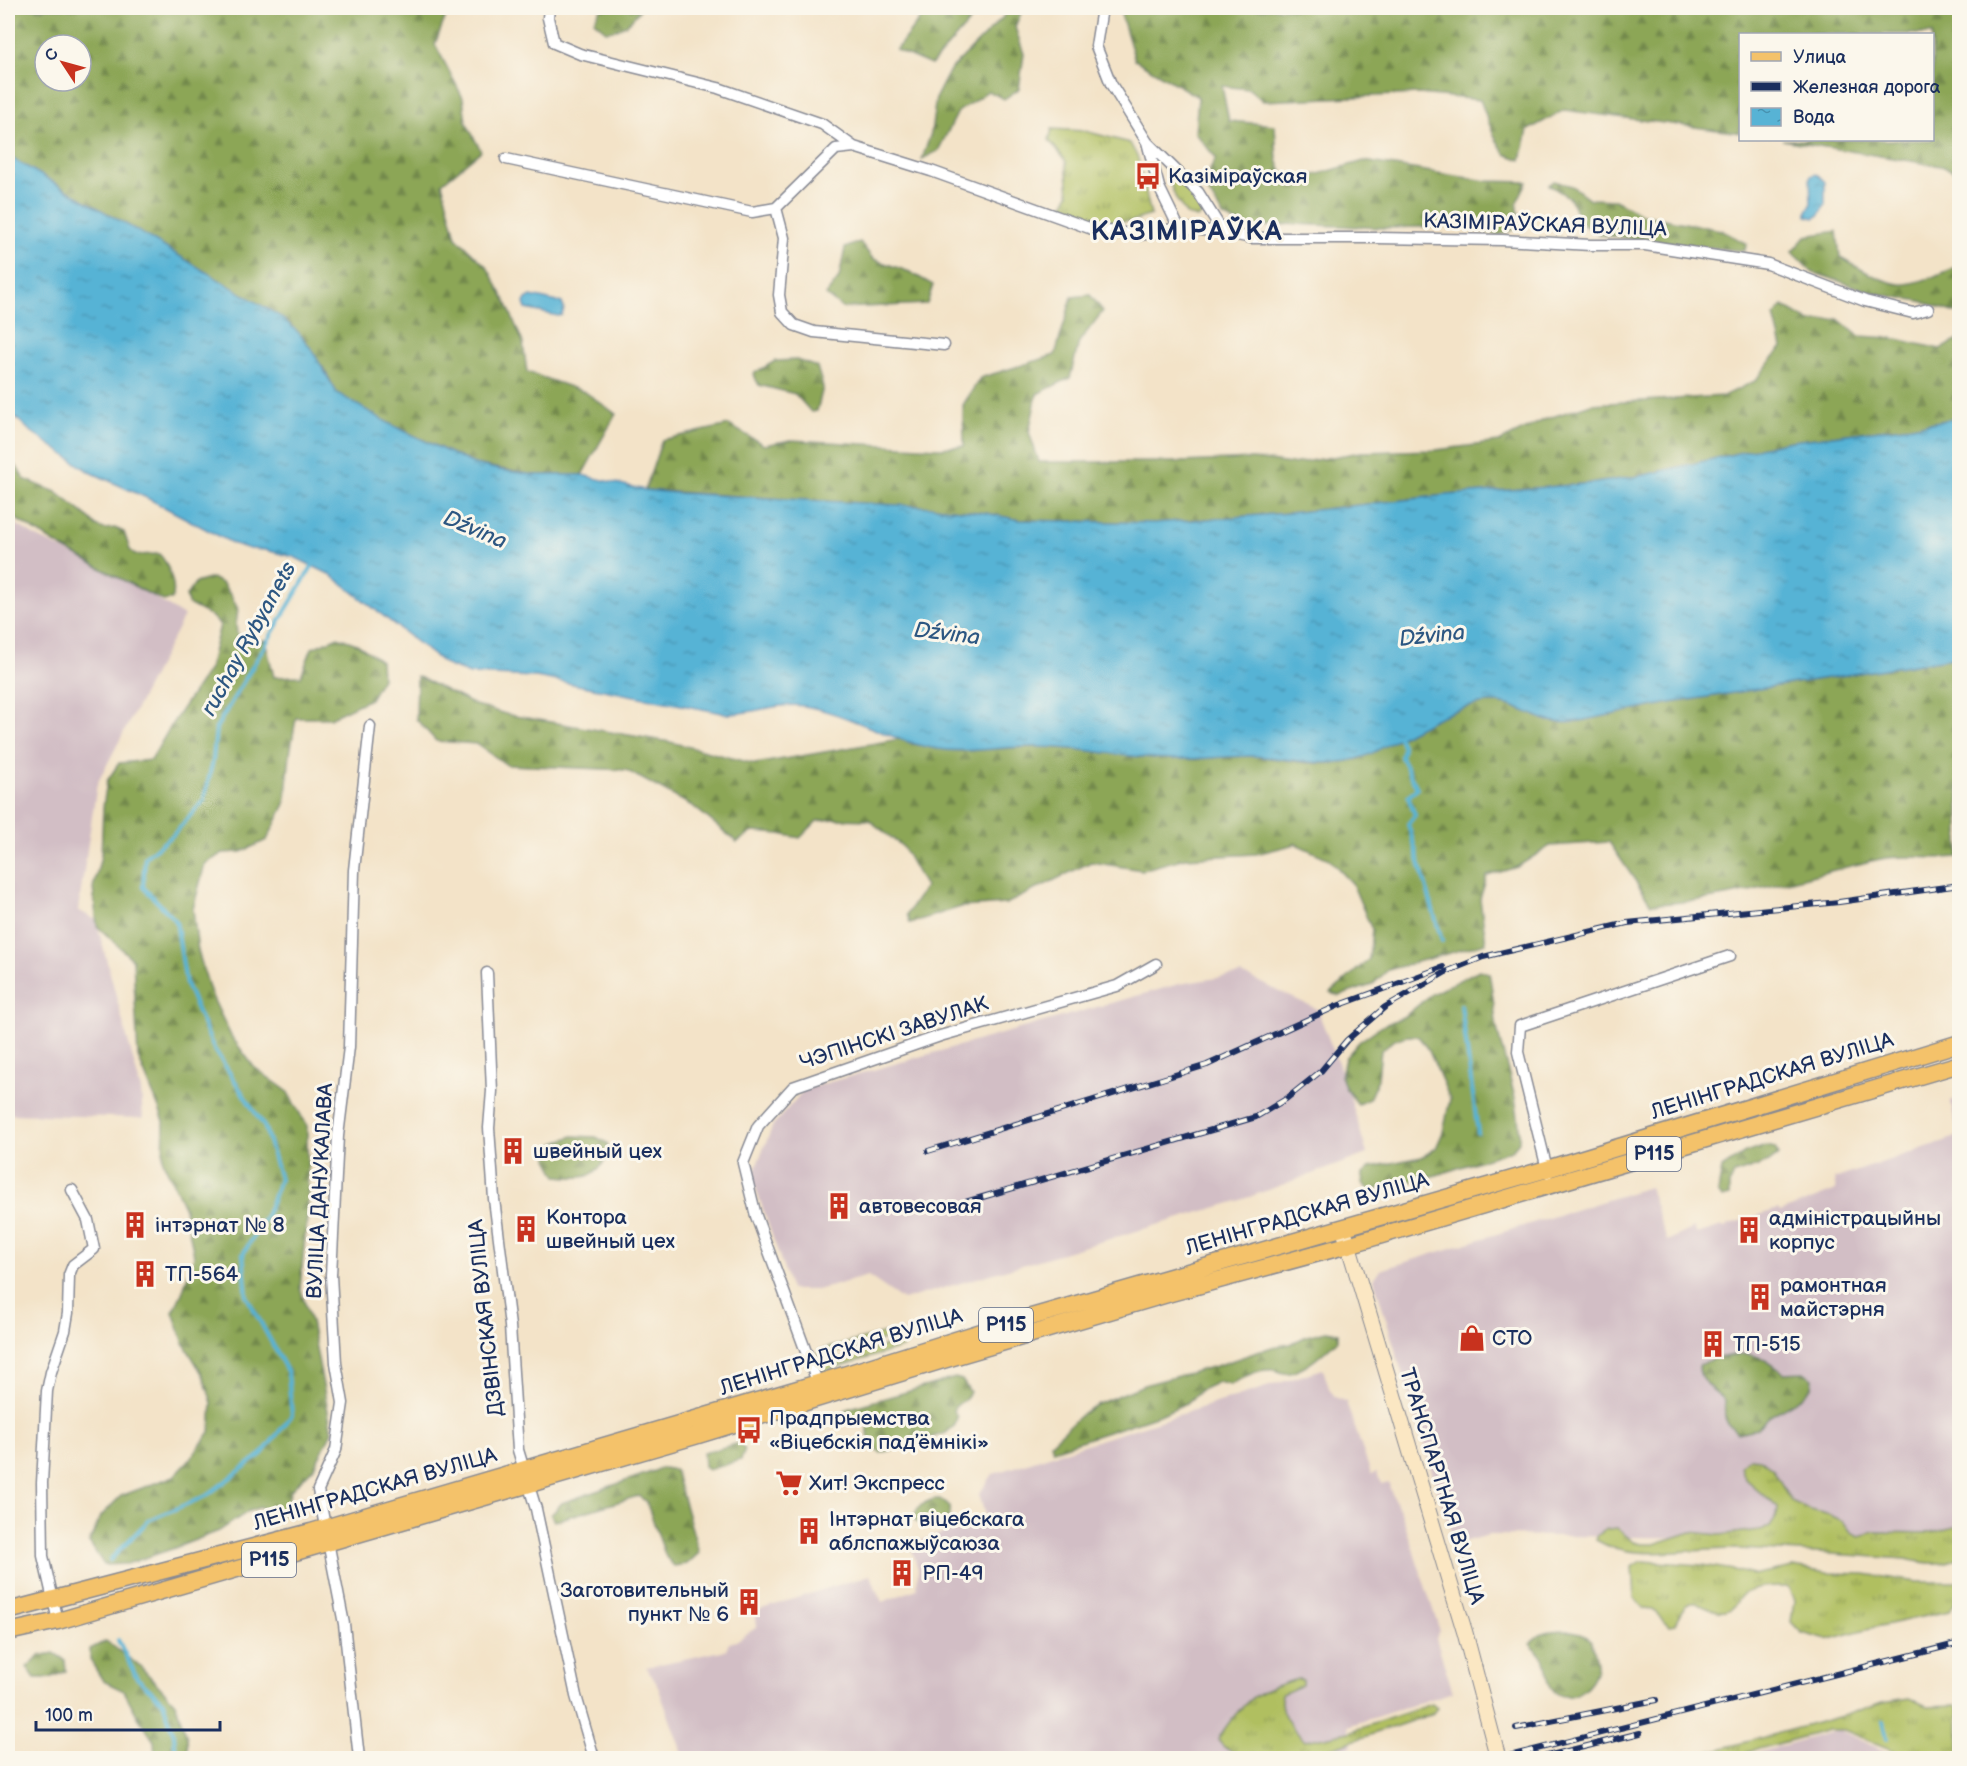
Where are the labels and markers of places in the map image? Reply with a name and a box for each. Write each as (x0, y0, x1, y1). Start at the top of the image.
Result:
bus stop icon: Казіміраўская (1133, 161, 1163, 191)
place label: Казіміраўская (1168, 164, 1307, 189)
building icon: швейный цех (498, 1136, 528, 1166)
place label: швейный цех (533, 1139, 663, 1164)
building icon: автовесовая (824, 1191, 854, 1221)
place label: автовесовая (859, 1194, 982, 1219)
place label: Контора швейный цех (546, 1205, 676, 1254)
place label: адміністрацыйны корпус (1769, 1206, 1941, 1255)
building icon: інтэрнат № 8 (120, 1210, 150, 1240)
place label: інтэрнат № 8 (155, 1213, 285, 1238)
building icon: Контора швейный цех (511, 1214, 541, 1244)
building icon: адміністрацыйны корпус (1734, 1215, 1764, 1245)
building icon: ТП-564 (130, 1259, 160, 1289)
place label: ТП-564 (165, 1262, 238, 1287)
place label: рамонтная майстэрня (1780, 1273, 1887, 1322)
building icon: рамонтная майстэрня (1745, 1282, 1775, 1312)
shop icon: СТО (1457, 1323, 1487, 1353)
place label: СТО (1492, 1326, 1532, 1351)
building icon: ТП-515 (1698, 1329, 1728, 1359)
place label: ТП-515 (1733, 1332, 1801, 1357)
place label: Прадпрыемства «Віцебскія падʼёмнікі» (769, 1406, 989, 1455)
bus stop icon: Прадпрыемства «Віцебскія падʼёмнікі» (734, 1415, 764, 1445)
supermarket icon: Хит! Экспресс (774, 1468, 804, 1498)
place label: Хит! Экспресс (809, 1471, 945, 1496)
place label: Інтэрнат віцебскага аблспажыўсаюза (829, 1507, 1025, 1556)
building icon: Інтэрнат віцебскага аблспажыўсаюза (794, 1516, 824, 1546)
building icon: РП-49 (887, 1558, 917, 1588)
place label: РП-49 (922, 1561, 984, 1586)
place label: Заготовительный пункт № 6 (560, 1578, 729, 1627)
building icon: Заготовительный пункт № 6 (734, 1587, 764, 1617)

